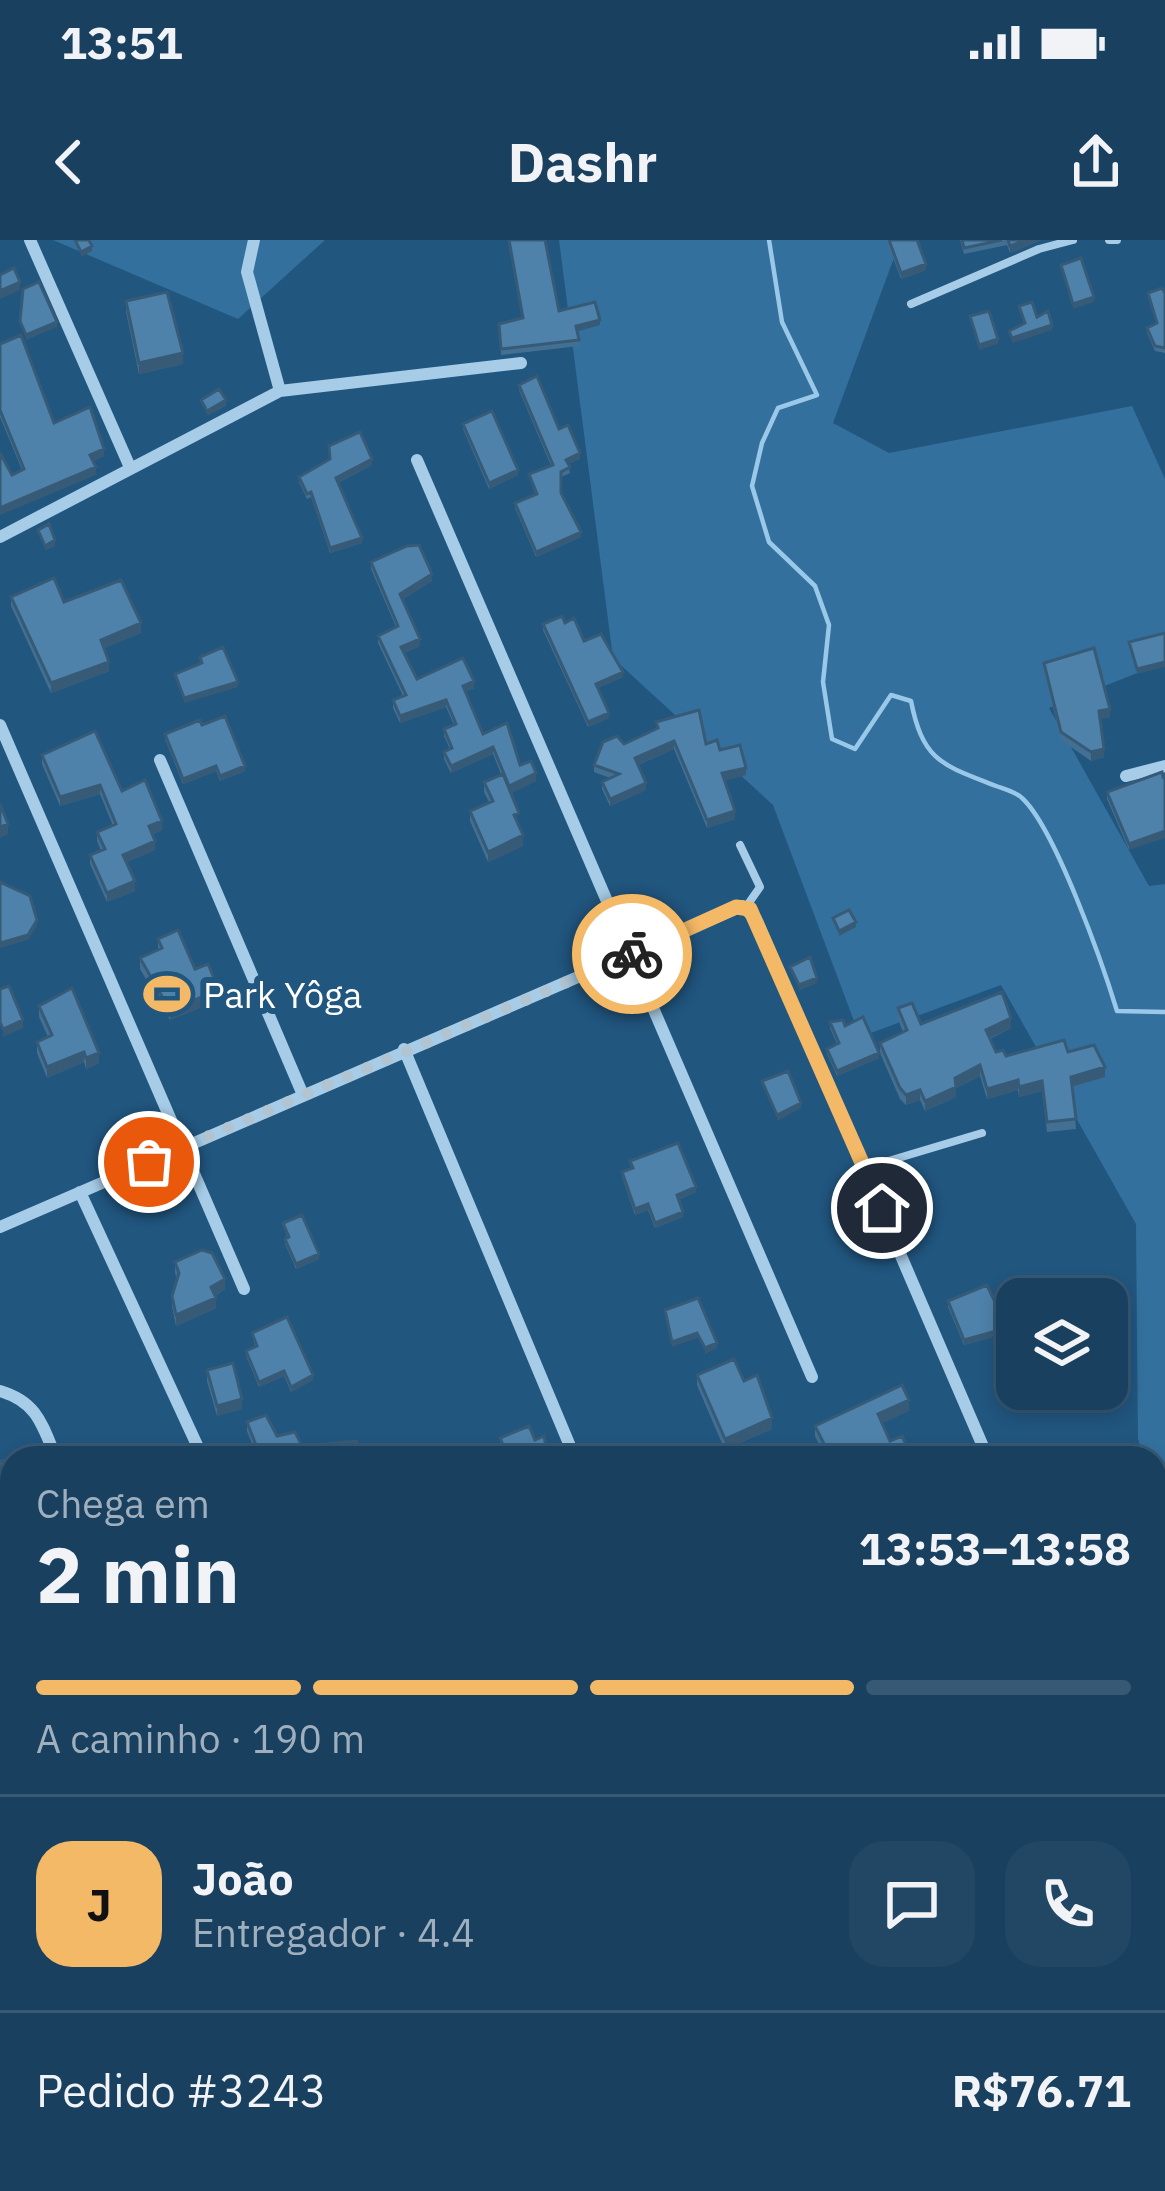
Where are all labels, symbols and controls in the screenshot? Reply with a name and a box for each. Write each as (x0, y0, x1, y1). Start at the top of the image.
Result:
text: 13:51 (60, 13, 183, 71)
text: Dashr (508, 127, 657, 197)
icon: back (36, 129, 102, 195)
icon: share (1063, 129, 1129, 195)
courier (572, 894, 692, 1014)
icon: bike (599, 921, 665, 987)
sports icon: Park Yôga (142, 969, 192, 1019)
place label: Park Yôga (203, 971, 362, 1018)
pin (98, 1111, 200, 1213)
icon: bag (116, 1129, 182, 1195)
pin (831, 1157, 933, 1259)
icon: home (849, 1175, 915, 1241)
map controls (996, 1278, 1128, 1410)
button: layers (996, 1278, 1128, 1410)
text: Chega em (36, 1478, 210, 1529)
text: 13:53–13:58 (859, 1519, 1131, 1577)
text: 2 min (36, 1523, 240, 1624)
text: A caminho · 190 m (36, 1713, 365, 1764)
button: chat (849, 1841, 975, 1967)
button: phone (1005, 1841, 1131, 1967)
text: João (192, 1849, 294, 1907)
text: J (86, 1875, 112, 1933)
text: Entregador · 4.4 (192, 1907, 475, 1958)
text: Pedido #3243 (36, 2061, 326, 2119)
text: R$76.71 (952, 2061, 1131, 2119)

